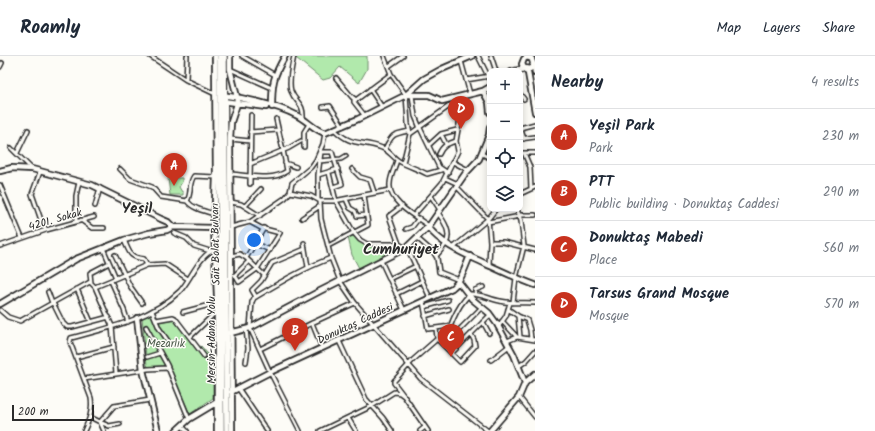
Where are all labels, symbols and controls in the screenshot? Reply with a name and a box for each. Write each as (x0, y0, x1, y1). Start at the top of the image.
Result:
text: Roamly (20, 13, 80, 43)
text: Map (717, 17, 741, 39)
text: Layers (763, 17, 801, 39)
text: Share (823, 17, 855, 39)
map controls (487, 68, 523, 212)
button: + (487, 68, 523, 104)
text: Nearby (551, 69, 603, 96)
text: 4 results (811, 72, 859, 93)
pin: D (448, 96, 474, 129)
button: − (487, 104, 523, 140)
text: Yeşil Park (589, 114, 654, 138)
text: A (560, 126, 568, 147)
text: 230 m (822, 126, 859, 147)
text: Park (589, 138, 613, 159)
button: locate (487, 140, 523, 176)
pin: A (161, 153, 187, 186)
text: PTT (589, 170, 614, 194)
button: layers (487, 176, 523, 212)
text: B (560, 182, 568, 203)
text: 290 m (823, 182, 859, 203)
text: Public building · Donuktaş Caddesi (589, 194, 779, 215)
district label: Yeşil (122, 197, 152, 221)
street label: Sait Bolat Bulvarı (206, 203, 226, 285)
street label: 4201. Sokak (26, 204, 85, 236)
text: Donuktaş Mabedi (589, 226, 703, 250)
your location (244, 230, 264, 250)
district label: Cumhuriyet (363, 238, 439, 262)
text: C (560, 238, 568, 259)
text: 560 m (823, 238, 859, 259)
text: Place (589, 250, 617, 271)
text: Tarsus Grand Mosque (589, 282, 729, 306)
text: D (560, 294, 568, 315)
text: 570 m (824, 294, 859, 315)
street label: Mersin-Adana Yolu (203, 296, 221, 384)
street label: Donuktaş Caddesi (315, 298, 397, 349)
text: Mosque (589, 306, 629, 327)
pin: B (282, 318, 308, 351)
pin: C (438, 324, 464, 357)
park label: Mezarlık (147, 335, 186, 353)
scale bar (12, 403, 94, 422)
text: 200 m (18, 403, 49, 421)

